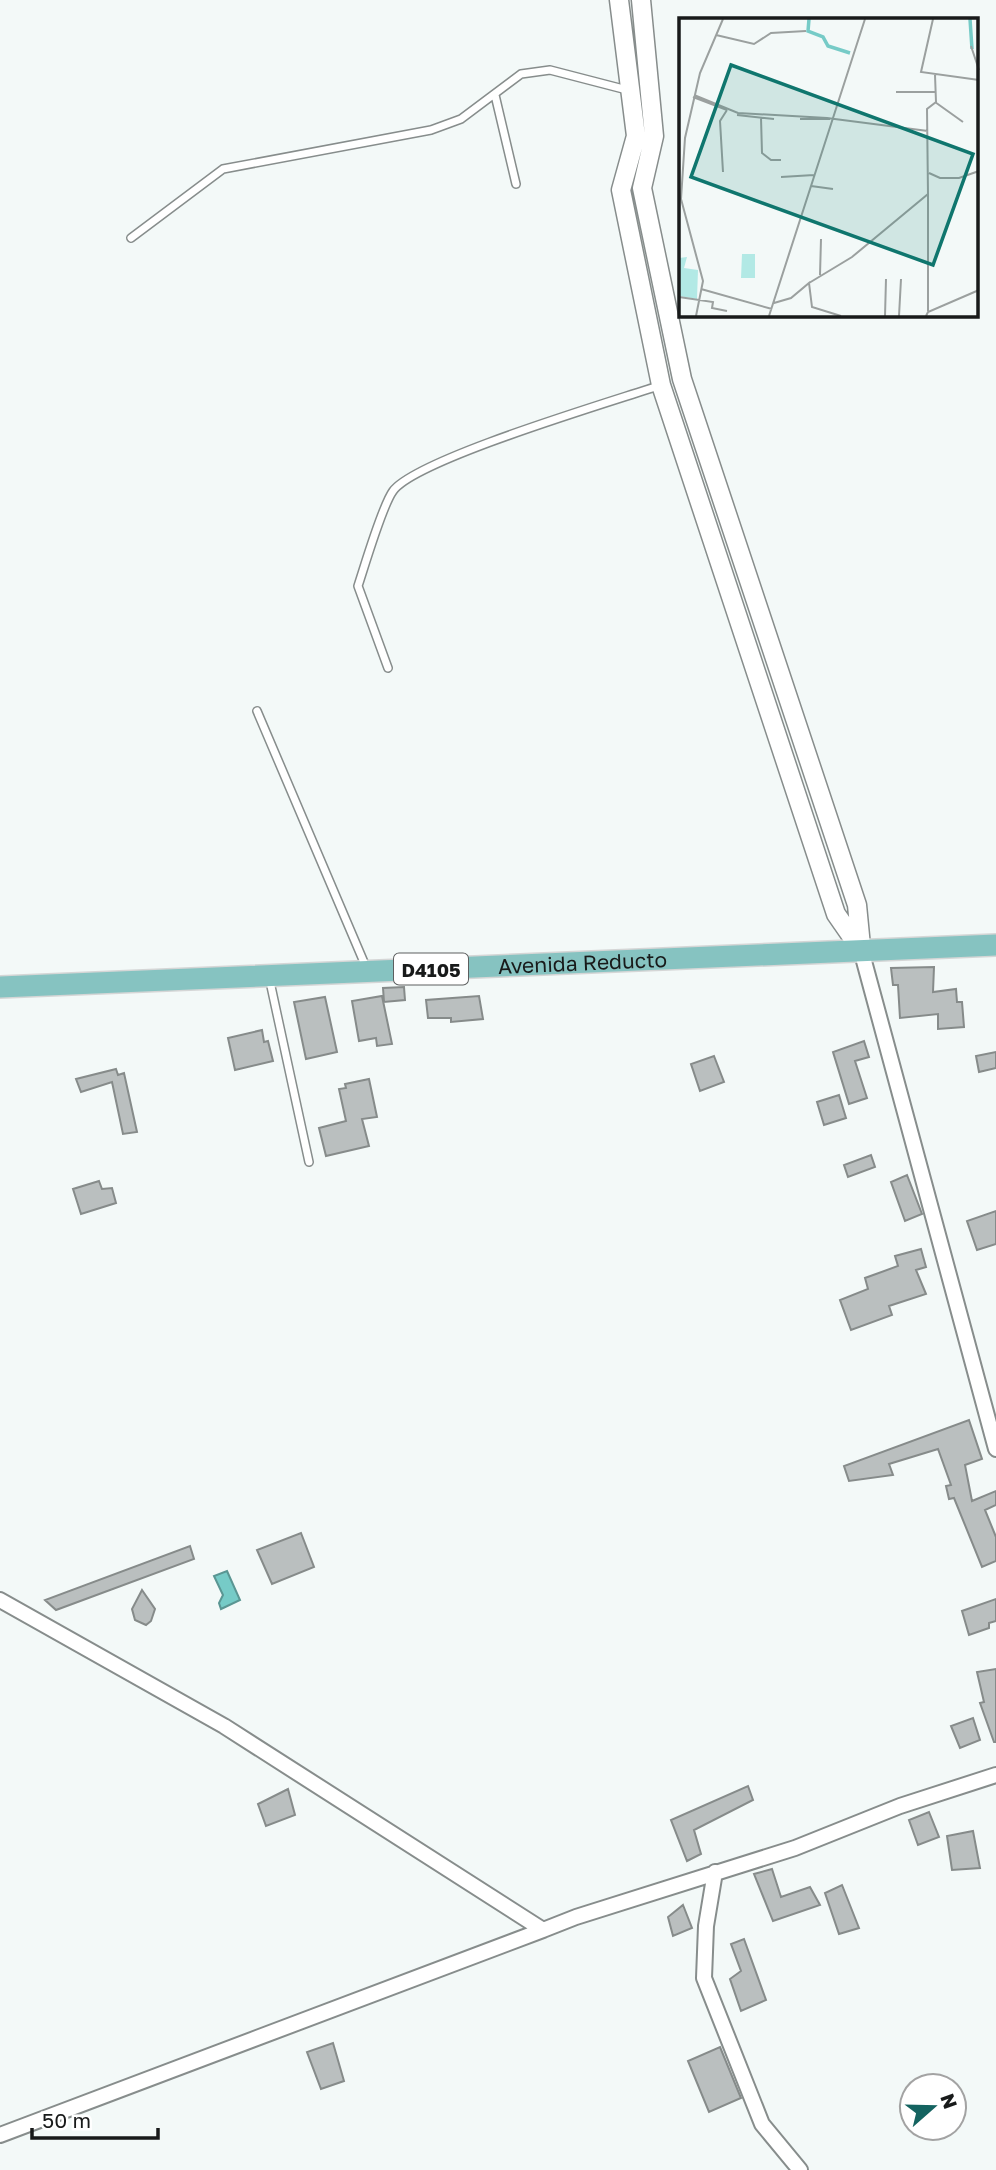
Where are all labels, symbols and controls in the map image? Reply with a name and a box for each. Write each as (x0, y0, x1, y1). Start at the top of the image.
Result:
inset map (679, 18, 978, 317)
street label: Avenida Reducto (497, 946, 668, 979)
road number: D4105 (394, 953, 468, 984)
north arrow (898, 2072, 968, 2142)
text: N (936, 2090, 963, 2112)
scale bar (32, 2096, 158, 2140)
text: 50 m (42, 2107, 91, 2133)

